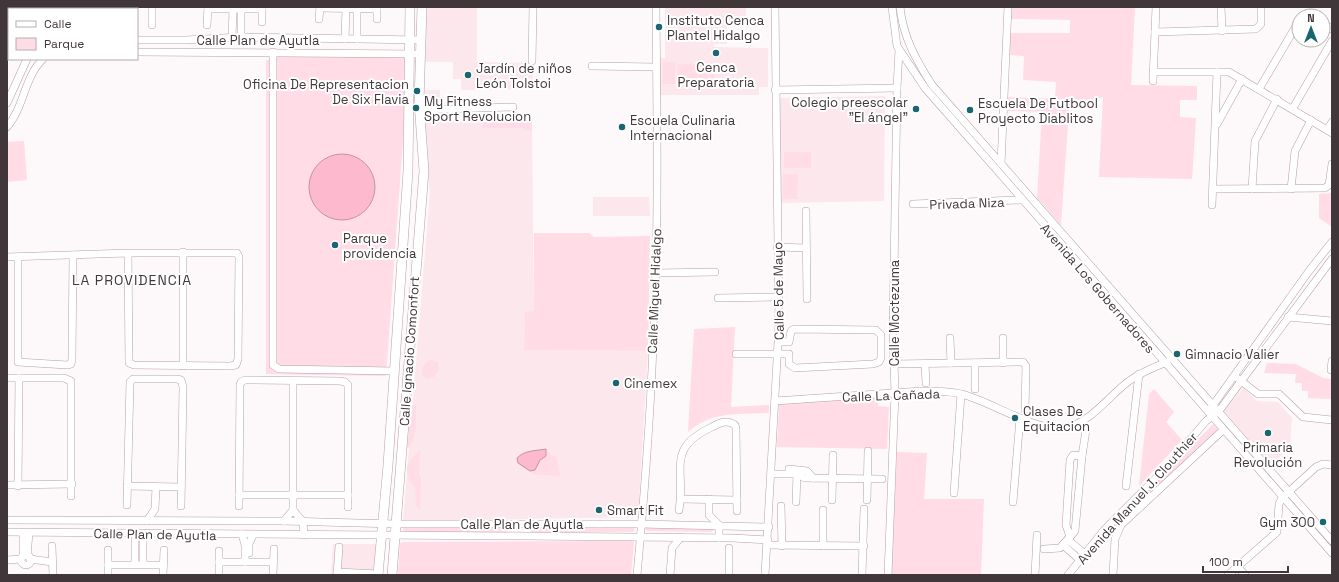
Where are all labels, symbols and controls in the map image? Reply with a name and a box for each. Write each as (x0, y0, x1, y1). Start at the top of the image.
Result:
legend (8, 8, 138, 60)
north arrow (1291, 8, 1331, 48)
text: N (1307, 11, 1315, 25)
place label: Instituto Cenca Plantel Hidalgo (667, 12, 765, 44)
text: Calle (44, 16, 72, 32)
marker: Instituto Cenca Plantel Hidalgo (654, 22, 664, 32)
street label: Calle Plan de Ayutla (197, 32, 320, 49)
text: Parque (44, 36, 84, 52)
marker: Cenca Preparatoria (711, 48, 721, 58)
place label: Cenca Preparatoria (677, 59, 755, 91)
place label: Jardín de niños León Tolstoi (476, 60, 572, 92)
marker: Jardín de niños León Tolstoi (463, 70, 473, 80)
place label: Oficina De Representacion De Six Flavia (243, 76, 410, 108)
marker: Oficina De Representacion De Six Flavia (412, 86, 422, 96)
place label: My Fitness Sport Revolucion (424, 93, 531, 125)
place label: Colegio preescolar "El ángel" (791, 94, 908, 126)
place label: Escuela De Futbool Proyecto Diablitos (978, 95, 1098, 127)
marker: My Fitness Sport Revolucion (411, 103, 421, 113)
marker: Colegio preescolar "El ángel" (911, 104, 921, 114)
marker: Escuela De Futbool Proyecto Diablitos (965, 105, 975, 115)
place label: Escuela Culinaria Internacional (630, 112, 736, 144)
marker: Escuela Culinaria Internacional (617, 122, 627, 132)
street label: Privada Niza (929, 194, 1005, 213)
street label: Avenida Los Gobernadores (1037, 220, 1159, 357)
street label: Calle Miguel Hidalgo (644, 228, 665, 354)
place label: Parque providencia (343, 230, 417, 262)
marker: Parque providencia (330, 240, 340, 250)
street label: Calle 5 de Mayo (769, 242, 788, 340)
street label: Calle Moctezuma (886, 259, 903, 366)
district label: LA PROVIDENCIA (72, 271, 192, 289)
street label: Calle Ignacio Comonfort (396, 276, 423, 426)
place label: Gimnacio Valier (1185, 346, 1279, 363)
marker: Gimnacio Valier (1172, 349, 1182, 359)
place label: Cinemex (624, 375, 678, 392)
marker: Cinemex (611, 378, 621, 388)
street label: Calle La Cañada (842, 385, 941, 406)
place label: Clases De Equitacion (1023, 403, 1090, 435)
marker: Clases De Equitacion (1010, 413, 1020, 423)
marker: Primaria Revolución (1263, 428, 1273, 438)
street label: Avenida Manuel J. Clouthier (1074, 429, 1201, 568)
place label: Primaria Revolución (1234, 439, 1302, 471)
place label: Smart Fit (607, 502, 664, 519)
marker: Smart Fit (594, 505, 604, 515)
place label: Gym 300 (1259, 514, 1315, 531)
street label: Calle Plan de Ayutla (461, 516, 584, 533)
marker: Gym 300 (1318, 517, 1328, 527)
street label: Calle Plan de Ayutla (93, 525, 217, 544)
scale bar (1203, 548, 1288, 574)
text: 100 m (1209, 554, 1243, 570)

